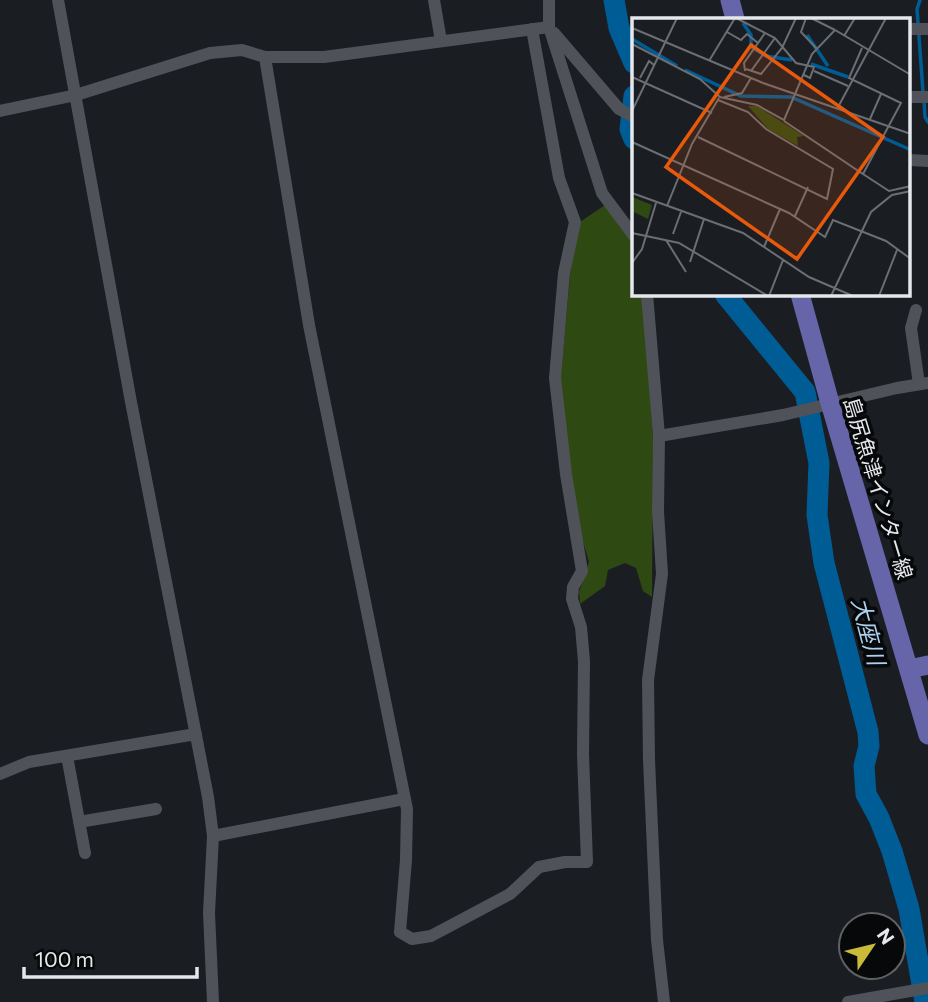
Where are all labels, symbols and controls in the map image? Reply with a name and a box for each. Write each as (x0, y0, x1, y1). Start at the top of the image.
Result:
inset map (632, 18, 911, 296)
street label: 島尻魚津インター線 (839, 394, 919, 582)
water label: 大座川 (847, 594, 892, 671)
north arrow (837, 911, 907, 981)
text: N (873, 924, 900, 948)
scale bar (24, 936, 198, 980)
text: 100 m (35, 946, 94, 971)

